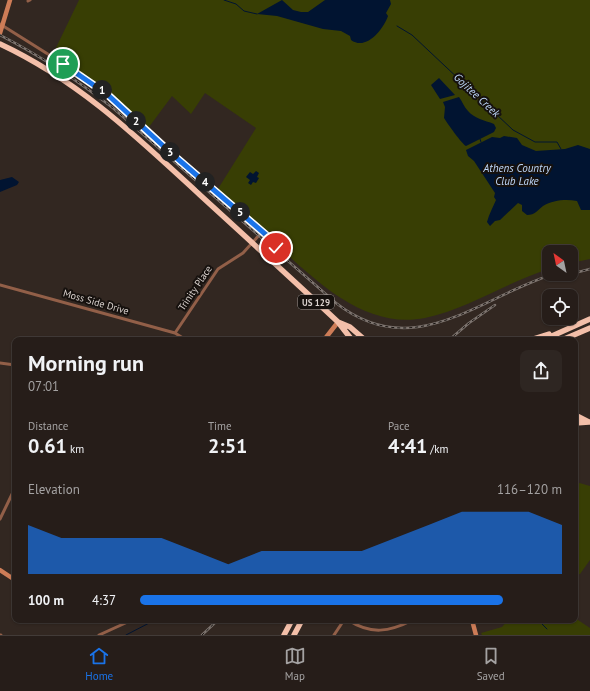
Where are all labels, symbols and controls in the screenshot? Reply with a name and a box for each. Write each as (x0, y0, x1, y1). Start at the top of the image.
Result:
pin (46, 47, 80, 81)
icon: arrive (52, 53, 74, 75)
water label: Gojitee Creek (451, 70, 504, 121)
pin: 1 (92, 80, 112, 100)
text: 1 (99, 83, 105, 97)
pin: 2 (126, 111, 146, 131)
text: 2 (133, 114, 139, 128)
pin: 3 (160, 142, 180, 162)
text: 3 (167, 145, 173, 159)
water label: Athens Country Club Lake (482, 161, 552, 188)
pin: 4 (195, 172, 215, 192)
text: 4 (202, 175, 208, 189)
pin: 5 (230, 202, 250, 222)
text: 5 (237, 205, 243, 219)
pin (259, 231, 293, 265)
icon: check (265, 237, 287, 259)
north arrow (542, 245, 578, 281)
map controls (542, 245, 578, 325)
street label: Trinity Place (175, 263, 215, 313)
street label: Moss Side Drive (62, 286, 130, 318)
button: locate (542, 289, 578, 325)
road number: US 129 (298, 295, 334, 309)
text: Morning run (28, 349, 144, 377)
button: share (520, 350, 562, 392)
text: 07:01 (28, 378, 59, 395)
text: Distance (28, 419, 68, 433)
text: Time (208, 419, 232, 433)
text: Pace (388, 419, 410, 433)
text: 0.61 (28, 433, 67, 459)
text: 2:51 (208, 433, 247, 459)
text: 4:41 (388, 433, 427, 459)
text: km (67, 442, 84, 456)
text: /km (427, 442, 448, 456)
text: Elevation (28, 481, 80, 498)
text: 116–120 m (497, 481, 562, 498)
text: 100 m (28, 592, 64, 609)
text: 4:37 (92, 592, 116, 609)
tab: Home (85, 645, 113, 683)
tab: Map (284, 645, 306, 683)
tab: Saved (477, 645, 505, 683)

